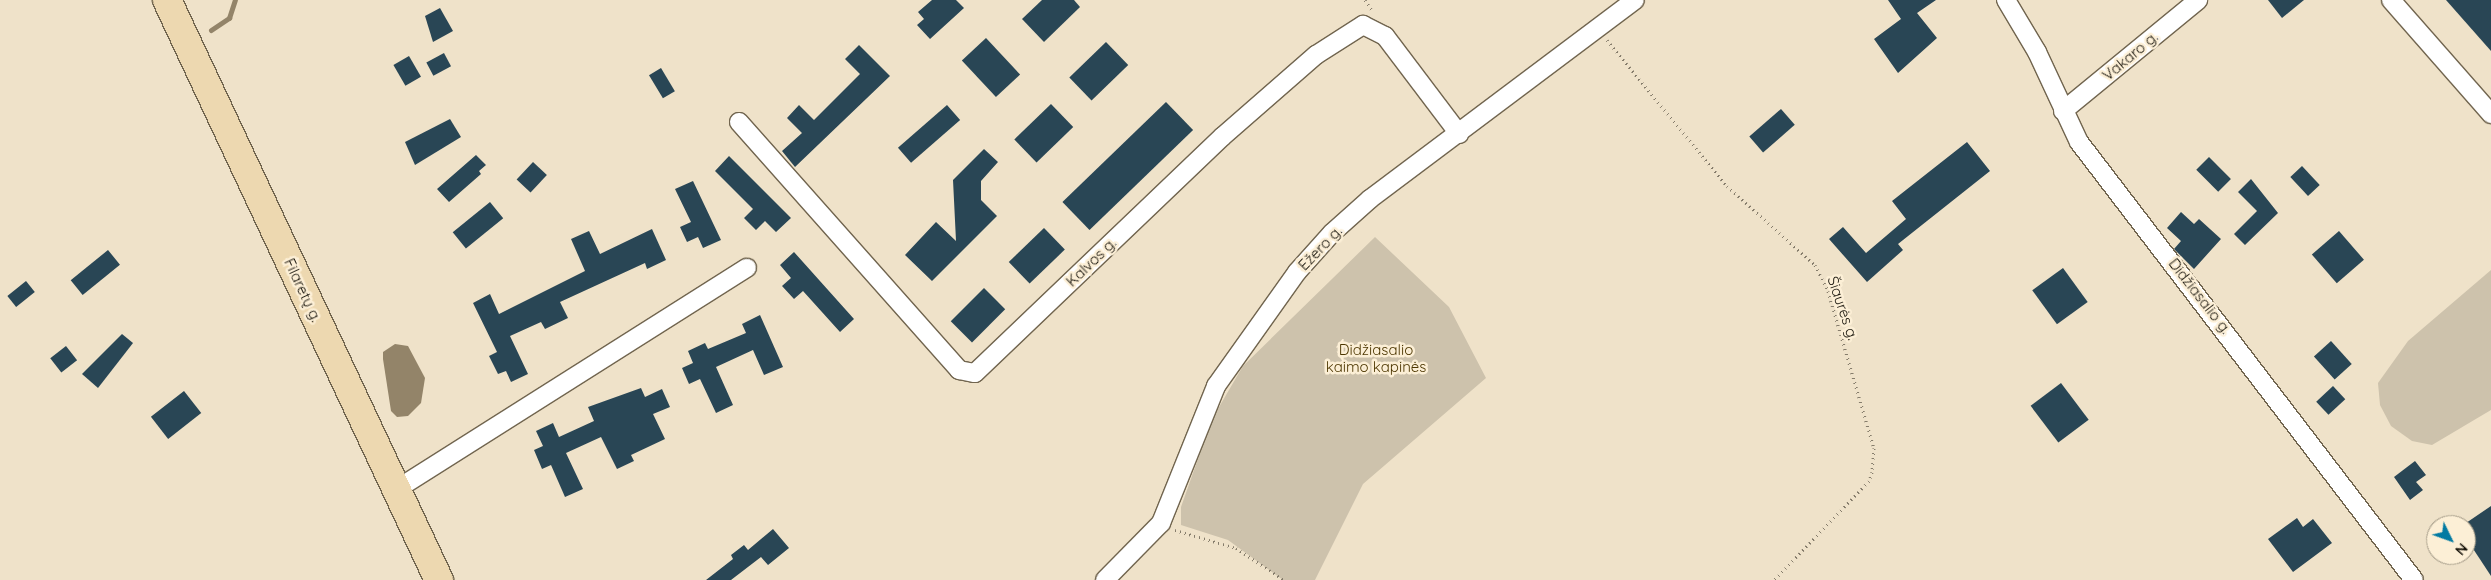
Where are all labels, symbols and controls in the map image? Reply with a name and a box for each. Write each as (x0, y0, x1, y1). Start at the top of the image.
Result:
street label: Vakaro g. (2099, 28, 2161, 84)
street label: Ežero g. (1294, 222, 1346, 274)
street label: Kalvos g. (1062, 234, 1120, 290)
street label: Filaretų g. (280, 255, 326, 325)
street label: Didžiasalio g. (2165, 255, 2235, 337)
street label: Šiaurės g. (1824, 274, 1862, 342)
park label: Didžiasalio kaimo kapinės (1326, 340, 1426, 375)
north arrow (2426, 515, 2476, 565)
text: N (2451, 540, 2472, 559)

